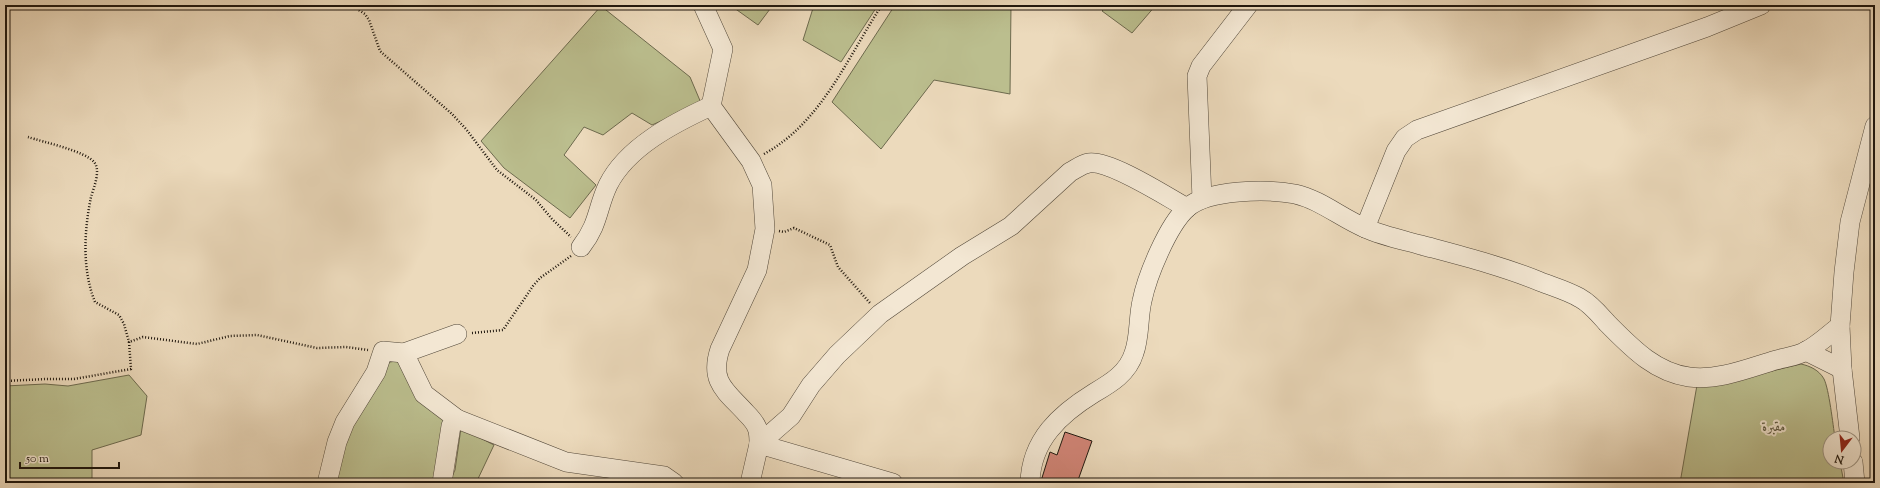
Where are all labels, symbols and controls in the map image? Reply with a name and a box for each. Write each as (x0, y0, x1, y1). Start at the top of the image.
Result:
park label: مقبرة (1761, 418, 1786, 438)
north arrow (1822, 430, 1862, 470)
scale bar (20, 444, 119, 470)
text: 50 m (25, 450, 49, 468)
text: N (1833, 450, 1847, 468)

